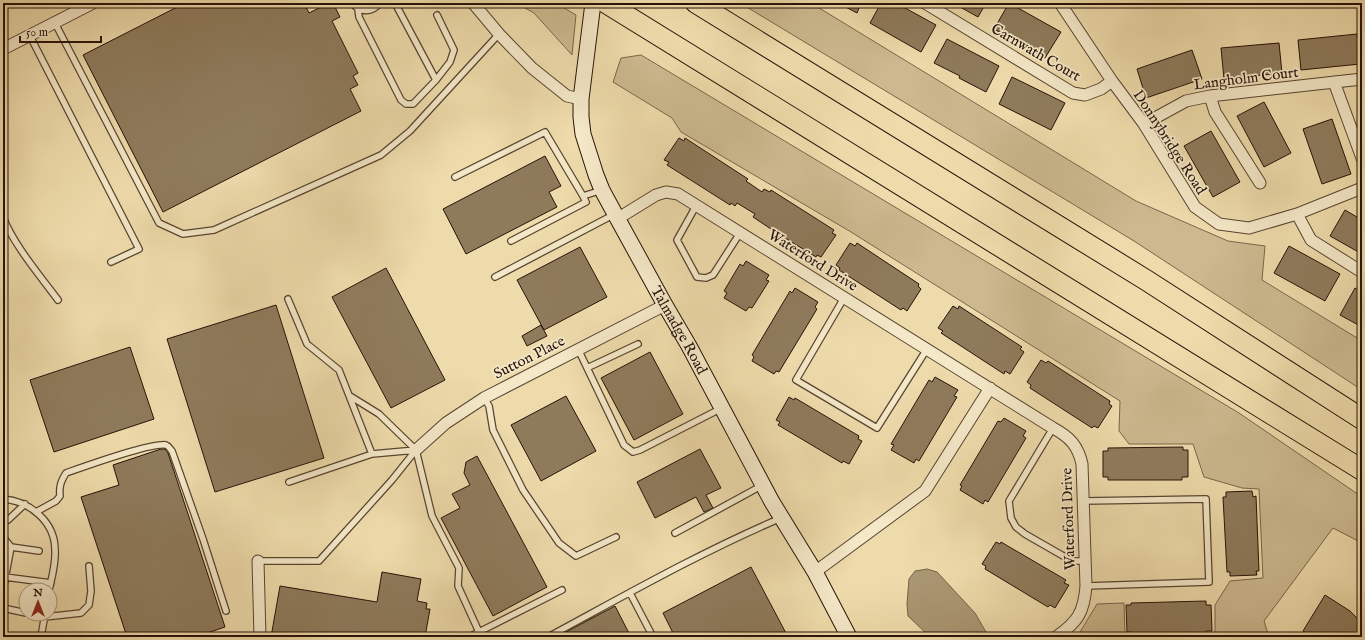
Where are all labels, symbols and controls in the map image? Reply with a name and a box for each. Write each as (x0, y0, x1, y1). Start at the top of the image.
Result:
scale bar (20, 18, 101, 44)
street label: Carnwath Court (988, 19, 1084, 86)
text: 50 m (26, 25, 48, 40)
street label: Langholm Court (1193, 63, 1300, 94)
street label: Donnybridge Road (1129, 86, 1211, 199)
street label: Waterford Drive (764, 225, 861, 296)
street label: Talmadge Road (646, 283, 712, 379)
street label: Sutton Place (490, 331, 568, 384)
street label: Waterford Drive (1057, 467, 1080, 571)
north arrow (18, 582, 58, 622)
text: N (32, 586, 43, 600)

